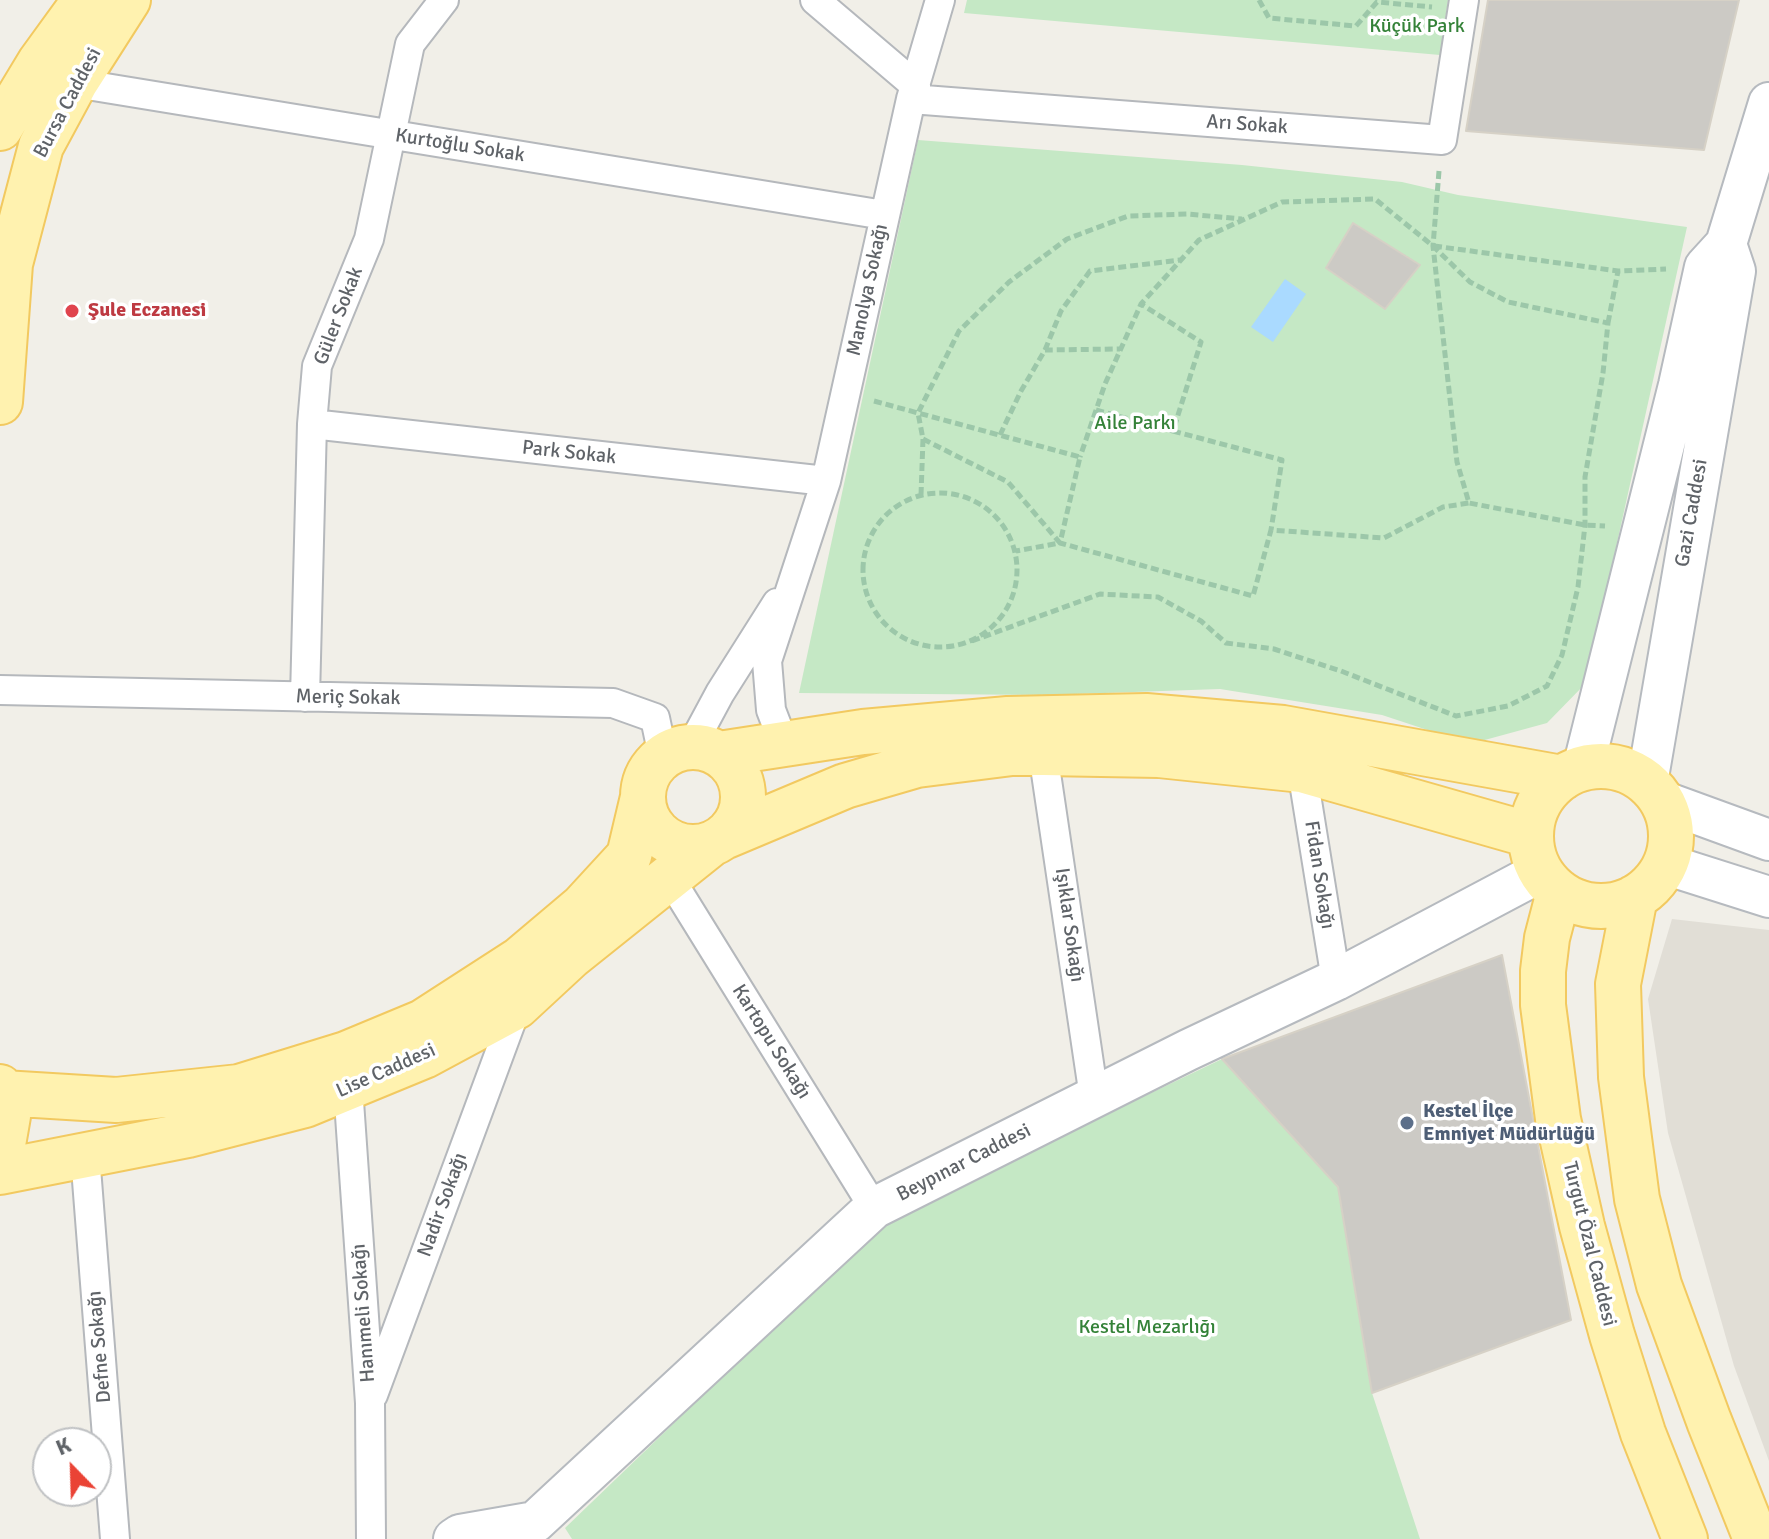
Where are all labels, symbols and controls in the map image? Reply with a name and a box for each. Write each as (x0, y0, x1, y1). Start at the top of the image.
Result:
park label: Küçük Park (1369, 15, 1465, 39)
street label: Bursa Caddesi (29, 44, 107, 162)
street label: Arı Sokak (1206, 110, 1288, 140)
street label: Kurtoğlu Sokak (394, 124, 526, 168)
street label: Manolya Sokağı (842, 222, 894, 358)
street label: Güler Sokak (309, 264, 369, 368)
place label: Şule Eczanesi (88, 299, 206, 323)
marker: Şule Eczanesi (63, 302, 81, 320)
park label: Aile Parkı (1094, 412, 1176, 436)
street label: Park Sokak (521, 436, 617, 470)
street label: Gazi Caddesi (1671, 457, 1713, 569)
street label: Meriç Sokak (295, 685, 401, 711)
street label: Fidan Sokağı (1299, 819, 1339, 931)
street label: Işıklar Sokağı (1049, 866, 1089, 984)
street label: Kartopu Sokağı (726, 980, 816, 1104)
street label: Lise Caddesi (333, 1038, 439, 1104)
place label: Kestel İlçe Emniyet Müdürlüğü (1423, 1100, 1595, 1147)
marker: Kestel İlçe Emniyet Müdürlüğü (1398, 1114, 1416, 1132)
street label: Beypınar Caddesi (893, 1119, 1035, 1207)
street label: Nadir Sokağı (413, 1150, 473, 1260)
street label: Turgut Özal Caddesi (1557, 1159, 1621, 1329)
street label: Hanımeli Sokağı (347, 1243, 381, 1383)
street label: Defne Sokağı (83, 1290, 117, 1404)
park label: Kestel Mezarlığı (1078, 1316, 1216, 1340)
north arrow (32, 1427, 112, 1507)
text: K (52, 1431, 75, 1461)

